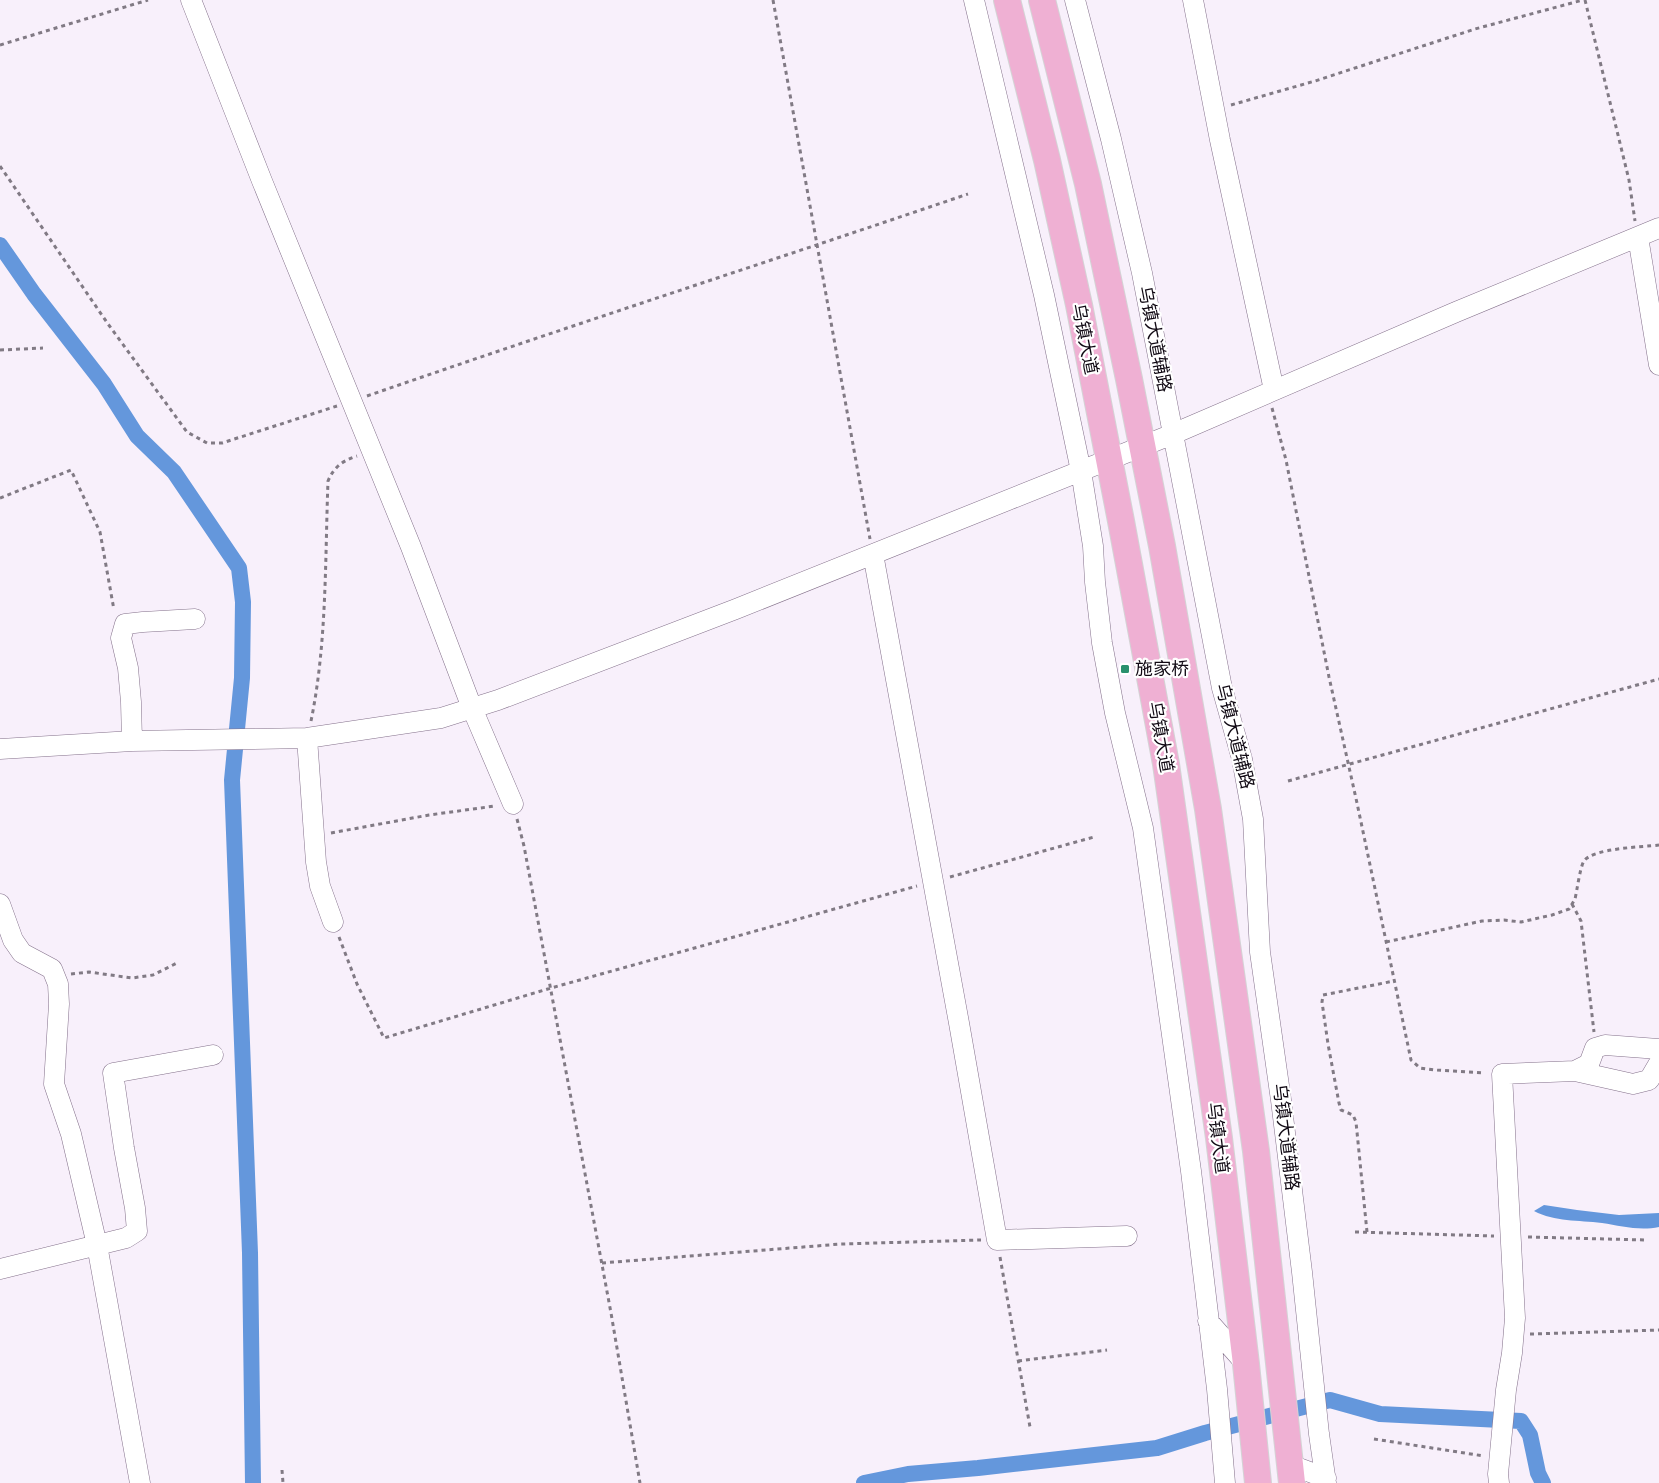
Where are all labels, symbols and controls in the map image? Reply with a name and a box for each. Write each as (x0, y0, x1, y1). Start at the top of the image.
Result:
street label: 乌镇大道辅路 (1134, 284, 1176, 394)
street label: 乌镇大道 (1067, 302, 1103, 376)
place label: 施家桥 (1135, 658, 1189, 680)
marker: 施家桥 (1119, 663, 1131, 675)
street label: 乌镇大道辅路 (1211, 681, 1259, 791)
street label: 乌镇大道 (1144, 700, 1178, 774)
street label: 乌镇大道辅路 (1269, 1082, 1303, 1192)
street label: 乌镇大道 (1203, 1101, 1233, 1175)

